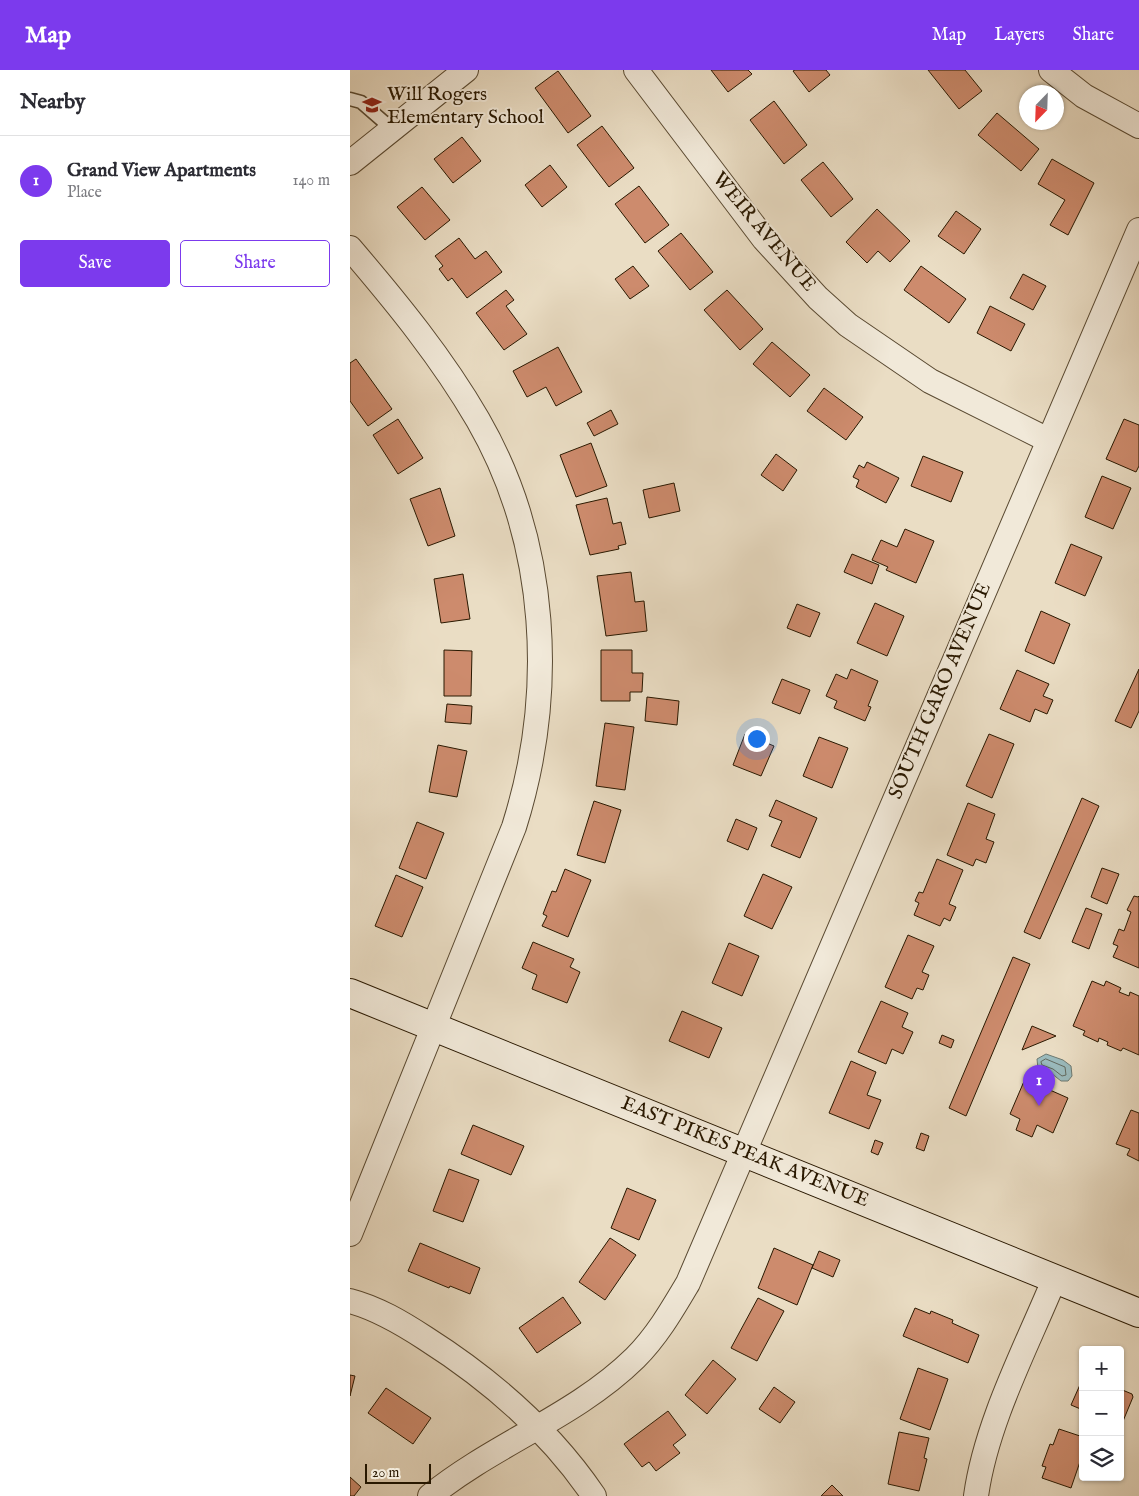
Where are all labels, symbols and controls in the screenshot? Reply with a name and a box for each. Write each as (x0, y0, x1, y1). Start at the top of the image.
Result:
text: Map (25, 20, 71, 51)
text: Map (932, 24, 966, 47)
text: Layers (994, 24, 1045, 47)
text: Share (1073, 24, 1114, 47)
place label: Will Rogers Elementary School (387, 82, 545, 130)
north arrow (1019, 85, 1064, 130)
text: Nearby (20, 89, 85, 116)
school or university icon: Will Rogers Elementary School (361, 94, 383, 116)
text: Grand View Apartments (67, 159, 256, 183)
street label: WEIR AVENUE (707, 167, 821, 297)
text: 1 (33, 171, 39, 191)
text: 140 m (292, 171, 330, 191)
text: Place (67, 183, 102, 203)
button: Save (20, 240, 170, 287)
button: Share (180, 240, 330, 287)
street label: SOUTH GARO AVENUE (883, 579, 997, 803)
your location (744, 726, 770, 752)
pin: 1 (1023, 1065, 1055, 1106)
street label: EAST PIKES PEAK AVENUE (617, 1091, 873, 1213)
map controls (1079, 1346, 1124, 1481)
button: + (1079, 1346, 1124, 1391)
button: − (1079, 1391, 1124, 1436)
button: layers (1079, 1436, 1124, 1481)
scale bar (365, 1461, 431, 1484)
text: 20 m (372, 1464, 399, 1482)

